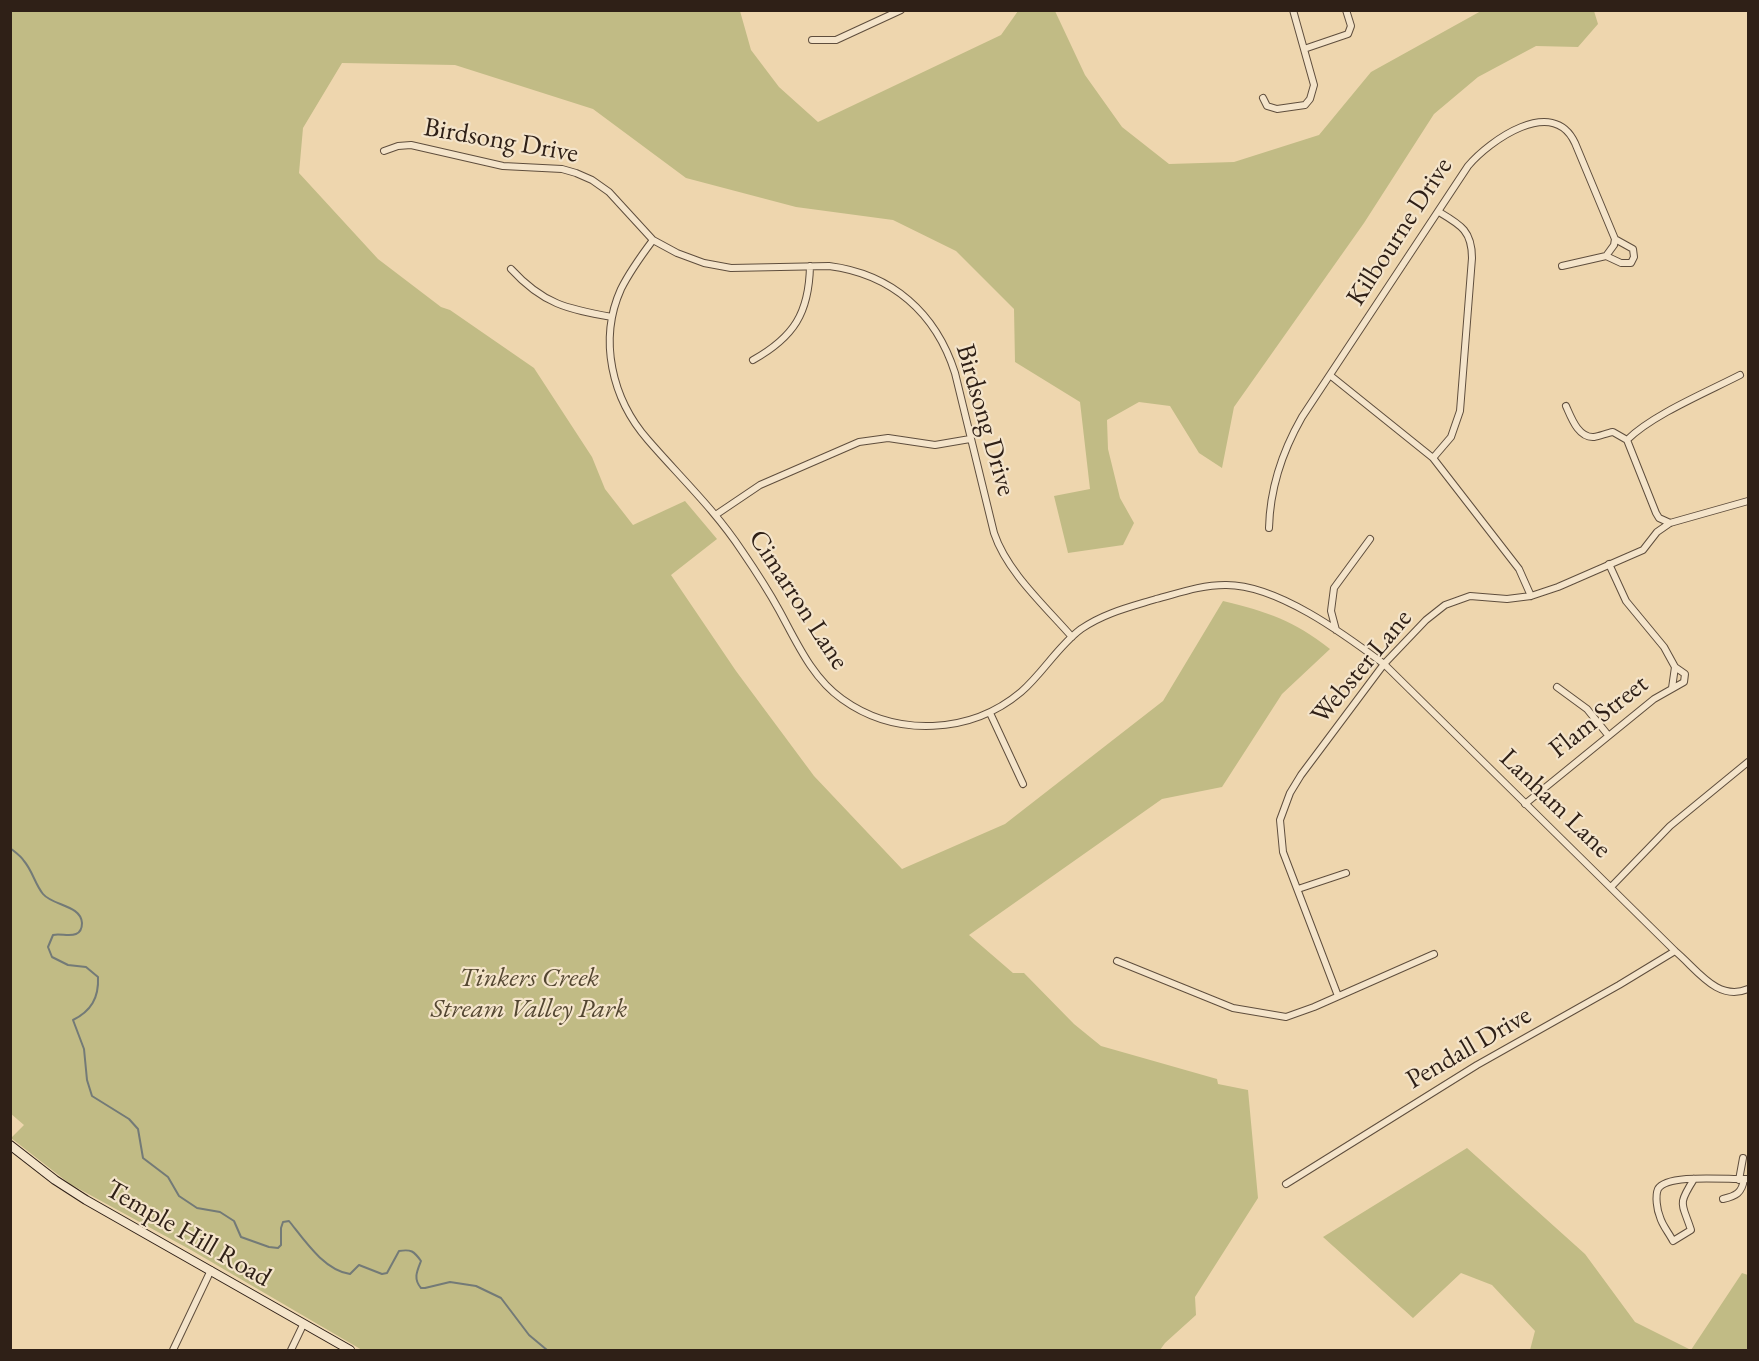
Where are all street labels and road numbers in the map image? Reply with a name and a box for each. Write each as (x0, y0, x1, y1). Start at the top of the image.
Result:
street label: Birdsong Drive (421, 111, 581, 171)
street label: Kilbourne Drive (1340, 152, 1460, 312)
street label: Birdsong Drive (948, 340, 1022, 500)
street label: Cimarron Lane (741, 524, 855, 676)
street label: Webster Lane (1305, 603, 1419, 731)
street label: Flam Street (1543, 668, 1655, 766)
street label: Lanham Lane (1492, 743, 1618, 865)
street label: Pendall Drive (1401, 999, 1537, 1097)
street label: Temple Hill Road (99, 1173, 277, 1295)

